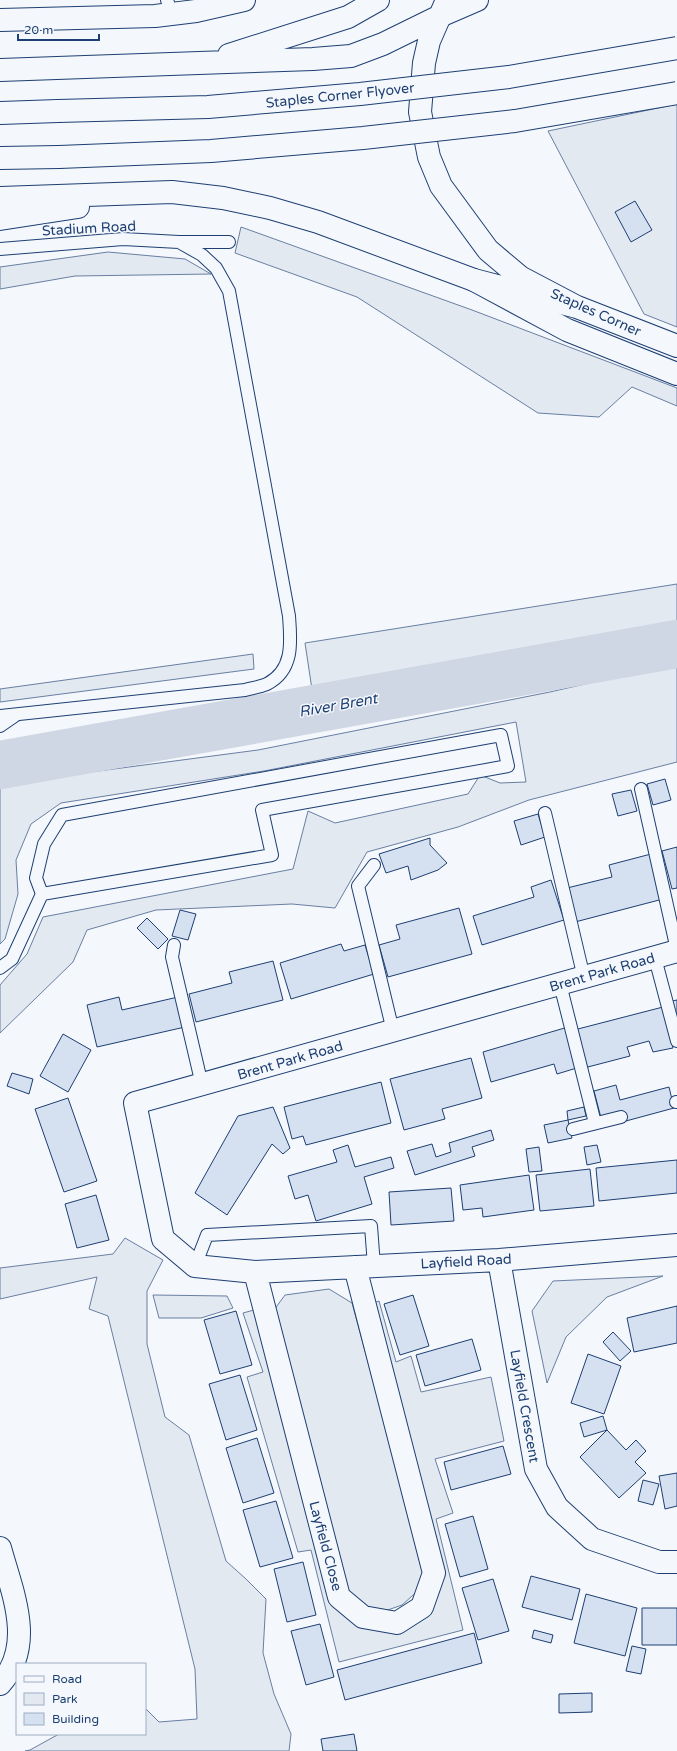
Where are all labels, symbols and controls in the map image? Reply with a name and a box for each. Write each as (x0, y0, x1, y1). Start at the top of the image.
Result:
scale bar (18, 16, 99, 42)
text: 20 m (24, 23, 53, 37)
street label: Staples Corner Flyover (265, 79, 416, 112)
street label: Stadium Road (42, 218, 136, 239)
street label: Staples Corner (548, 285, 644, 340)
water label: River Brent (297, 689, 381, 721)
street label: Brent Park Road (548, 949, 657, 996)
street label: Brent Park Road (236, 1037, 345, 1084)
street label: Layfield Road (420, 1251, 512, 1272)
street label: Layfield Crescent (506, 1348, 543, 1465)
street label: Layfield Close (305, 1499, 346, 1593)
legend (16, 1663, 146, 1735)
text: Road (52, 1672, 82, 1686)
text: Park (52, 1692, 78, 1706)
text: Building (52, 1712, 99, 1726)

